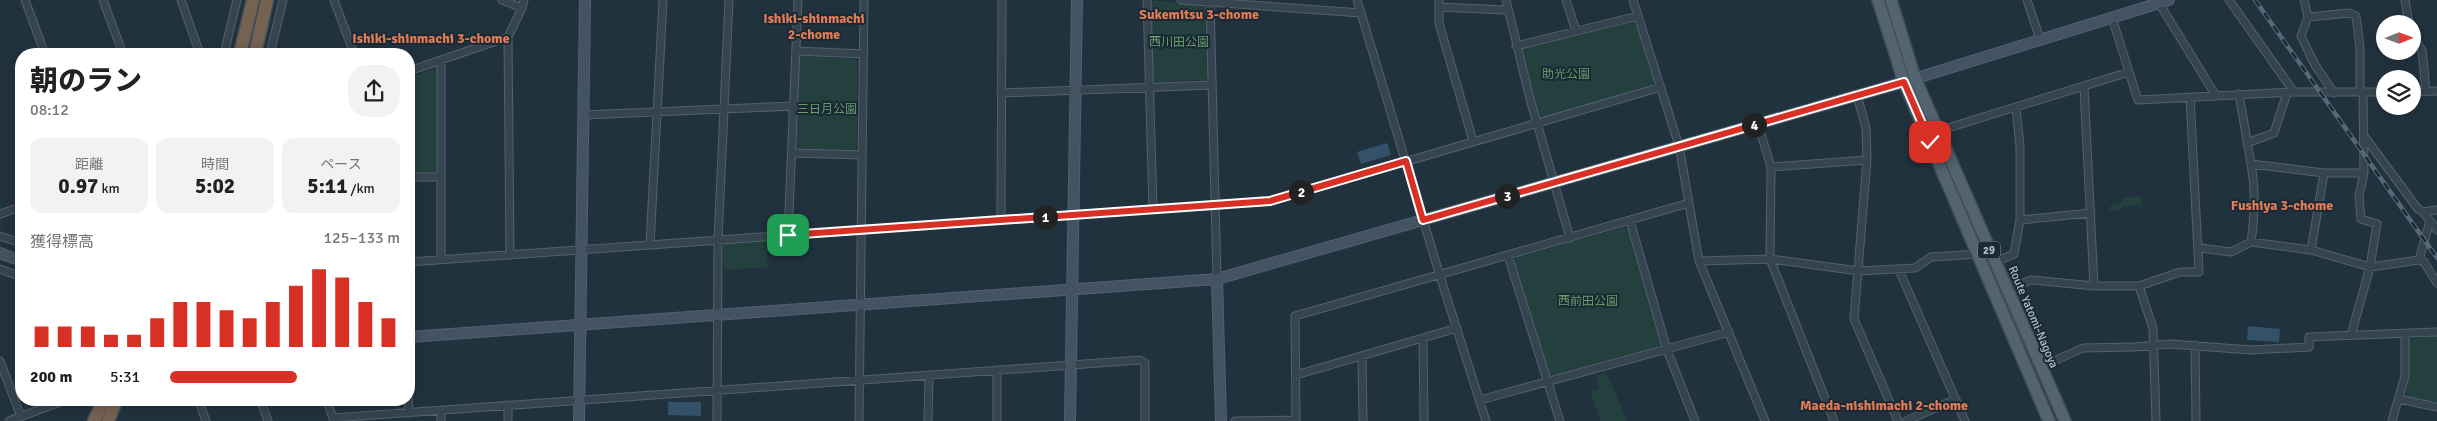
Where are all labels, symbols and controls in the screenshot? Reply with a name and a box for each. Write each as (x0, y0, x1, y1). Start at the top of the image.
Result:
district label: Sukemitsu 3-chome (1139, 6, 1259, 23)
district label: Ishiki-shinmachi 2-chome (763, 10, 865, 43)
north arrow (2376, 15, 2421, 60)
map controls (2376, 15, 2421, 115)
district label: Ishiki-shinmachi 3-chome (352, 30, 510, 47)
park label: 西川田公園 (1149, 35, 1209, 50)
text: 朝のラン (30, 64, 142, 98)
button: share (348, 65, 400, 117)
park label: 助光公園 (1542, 67, 1590, 82)
button: layers (2376, 70, 2421, 115)
text: 08:12 (30, 100, 69, 120)
park label: 三日月公園 (797, 102, 857, 117)
pin: 4 (1742, 112, 1766, 138)
text: 4 (1751, 117, 1758, 134)
pin (1909, 121, 1951, 163)
icon: check (1916, 128, 1944, 156)
text: 距離 (75, 156, 103, 173)
text: 時間 (201, 156, 229, 173)
text: ペース (320, 156, 362, 173)
text: 0.97 (58, 173, 98, 199)
text: 5:02 (195, 173, 235, 199)
text: 5:11 (307, 173, 348, 199)
text: km (98, 180, 120, 197)
text: /km (348, 180, 375, 197)
pin: 2 (1288, 180, 1314, 204)
text: 2 (1298, 184, 1305, 201)
pin: 3 (1494, 184, 1520, 208)
text: 3 (1504, 188, 1511, 205)
district label: Fushiya 3-chome (2231, 197, 2333, 214)
pin: 1 (1032, 204, 1058, 230)
text: 1 (1042, 209, 1049, 226)
pin (767, 214, 809, 256)
icon: arrive (774, 221, 802, 249)
text: 125–133 m (323, 228, 400, 248)
text: 獲得標高 (30, 232, 94, 252)
road number: 29 (1978, 242, 2000, 258)
street label: Route Yatomi-Nagoya (2005, 264, 2061, 370)
park label: 西前田公園 (1558, 294, 1618, 309)
text: 200 m (30, 367, 72, 387)
text: 5:31 (110, 367, 140, 387)
district label: Maeda-nishimachi 2-chome (1800, 397, 1968, 414)

